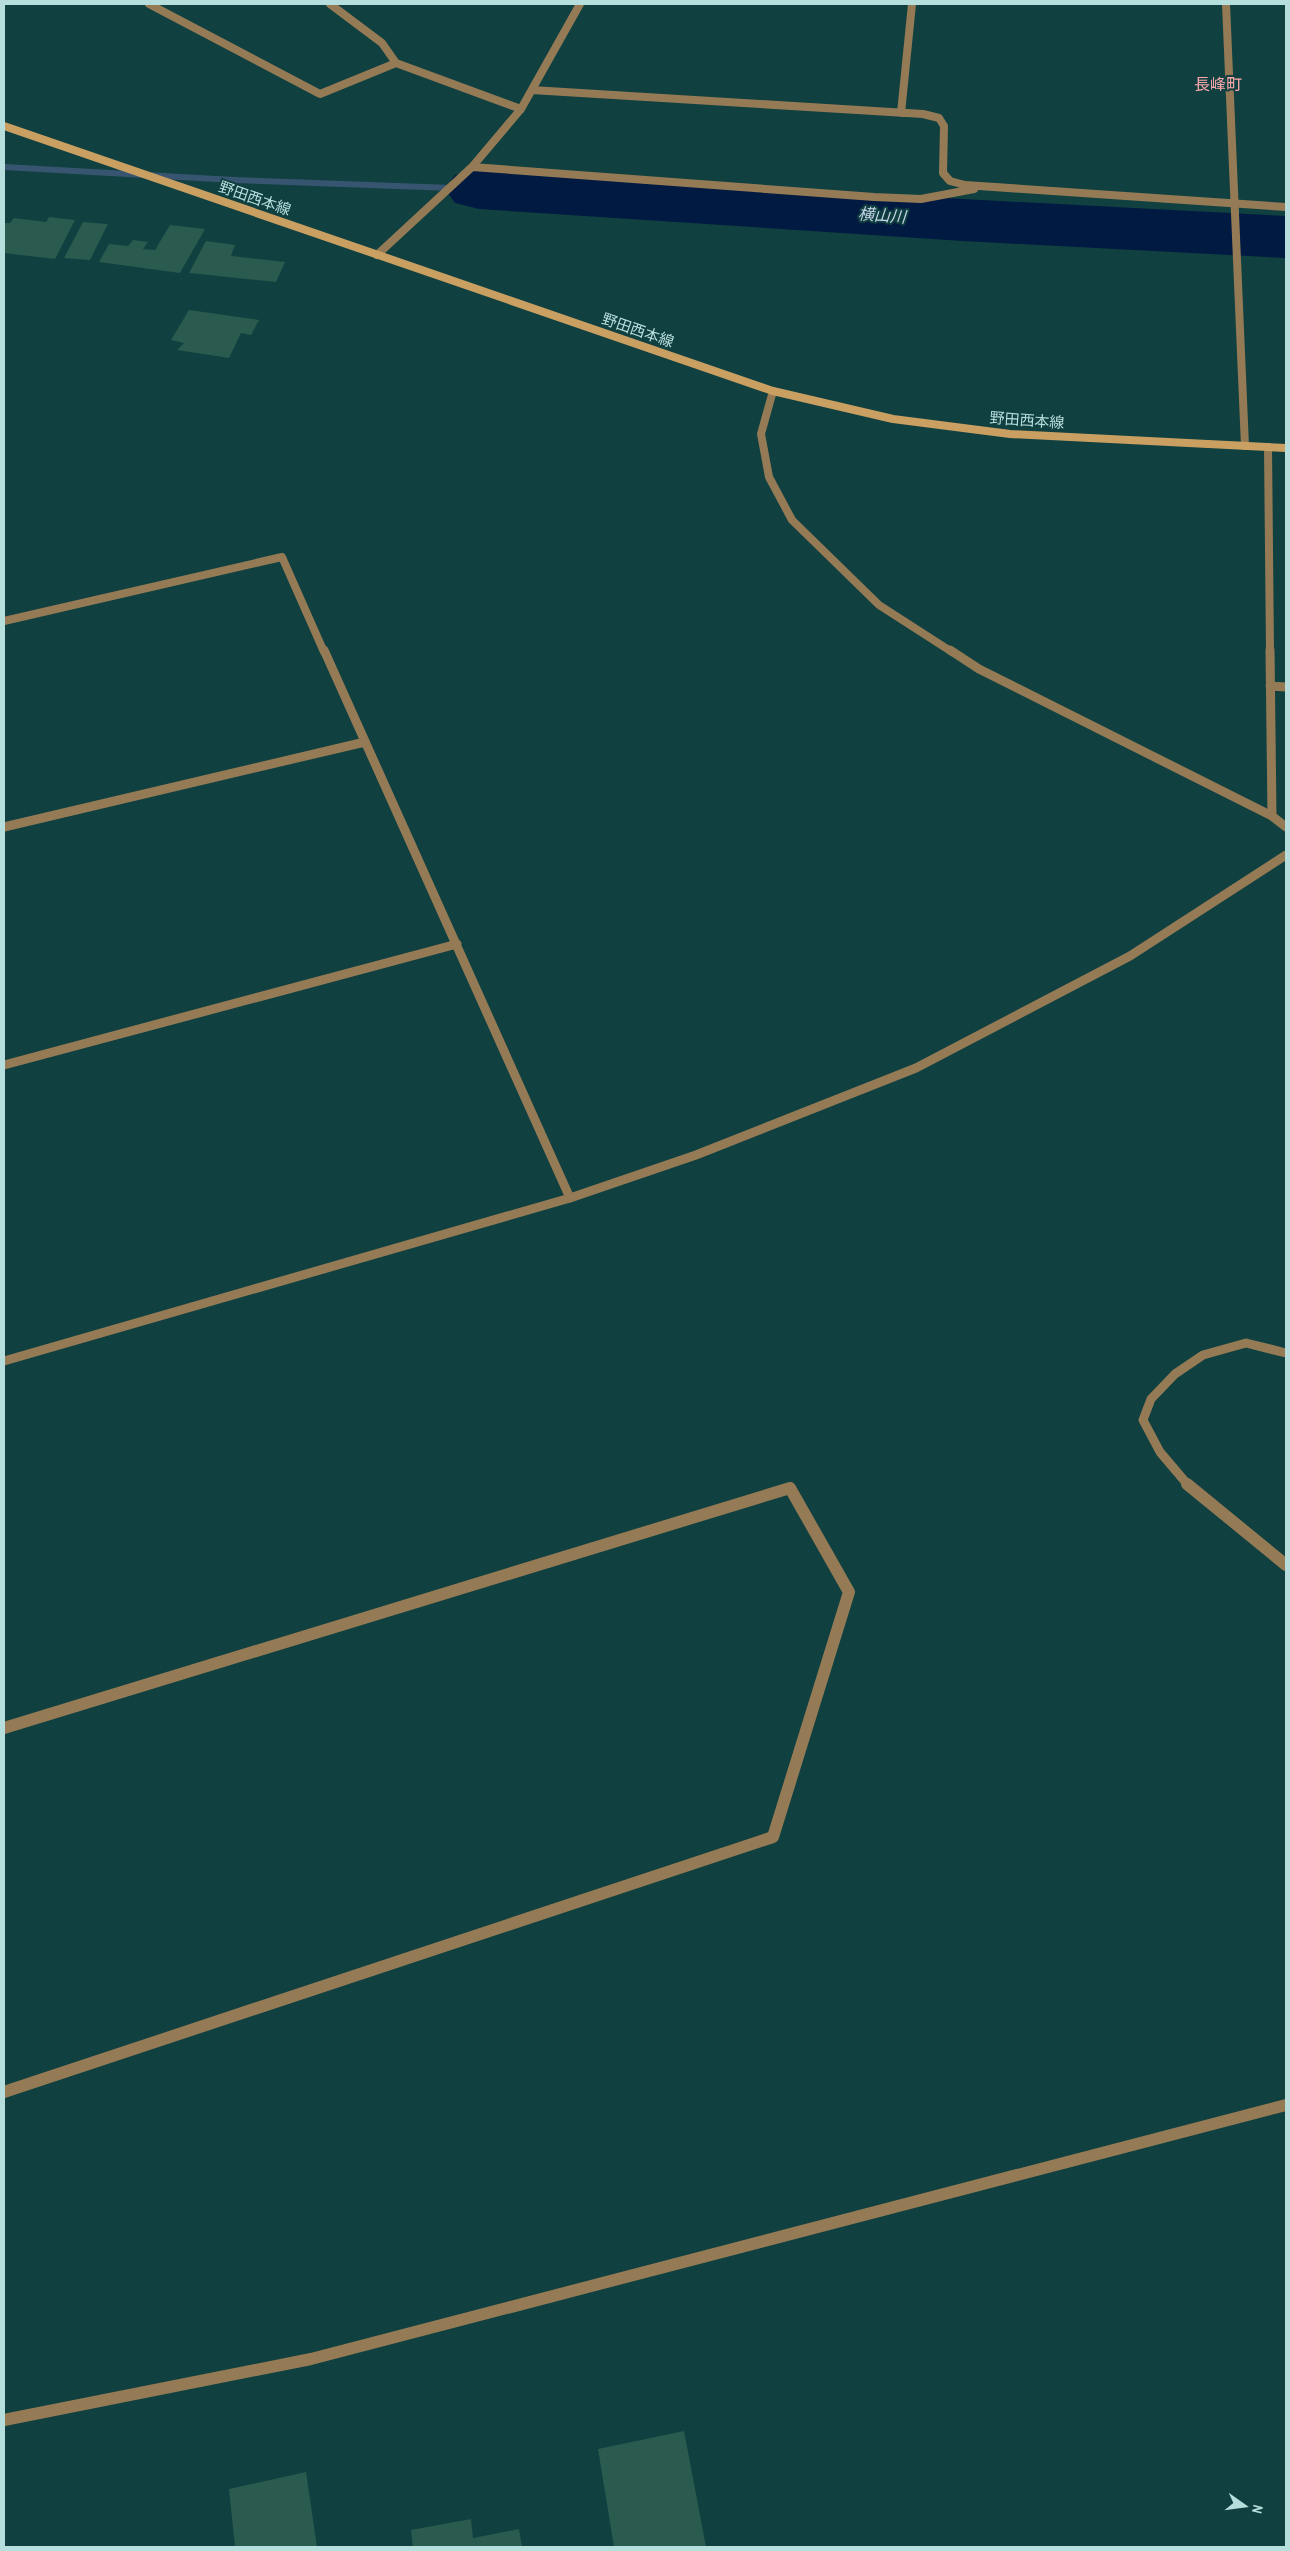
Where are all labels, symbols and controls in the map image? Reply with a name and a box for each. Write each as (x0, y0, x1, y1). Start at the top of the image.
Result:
district label: 長峰町 (1194, 73, 1242, 95)
street label: 野田西本線 (216, 176, 294, 220)
water label: 横山川 (857, 202, 909, 228)
street label: 野田西本線 (599, 308, 677, 352)
street label: 野田西本線 (989, 407, 1065, 433)
north arrow (1220, 2481, 1270, 2531)
text: N (1248, 2503, 1267, 2515)

